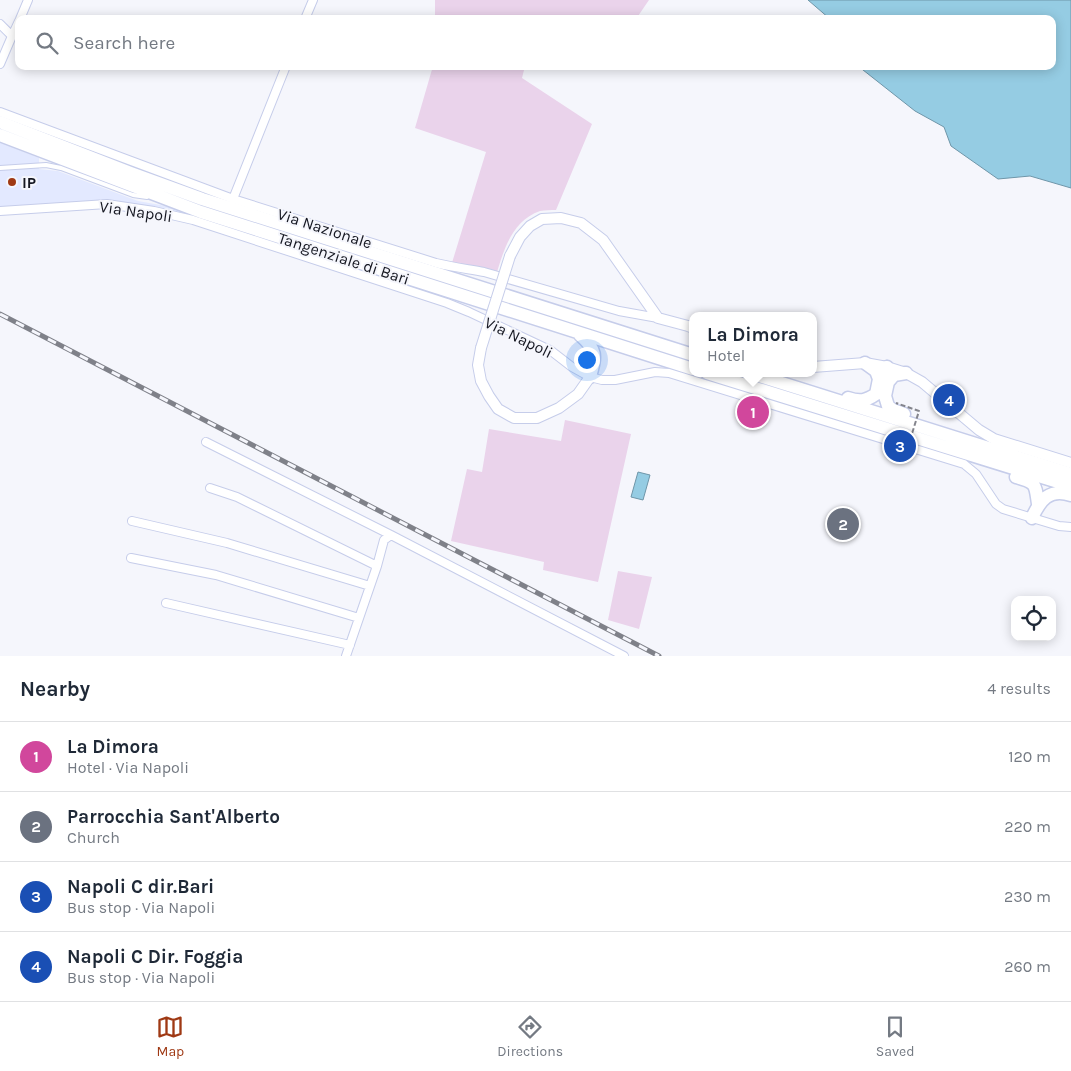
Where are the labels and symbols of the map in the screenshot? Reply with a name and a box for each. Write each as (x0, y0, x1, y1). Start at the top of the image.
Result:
place label: IP (22, 173, 36, 192)
marker: IP (6, 176, 18, 188)
street label: Via Napoli (98, 197, 174, 226)
street label: Via Nazionale (275, 204, 375, 253)
street label: Tangenziale di Bari (276, 228, 412, 289)
street label: Via Napoli (482, 313, 556, 362)
your location (574, 347, 600, 373)
pin: 4 (933, 381, 965, 419)
pin: 1 (737, 393, 769, 431)
pin: 3 (884, 427, 916, 465)
pin: 2 (827, 505, 859, 543)

